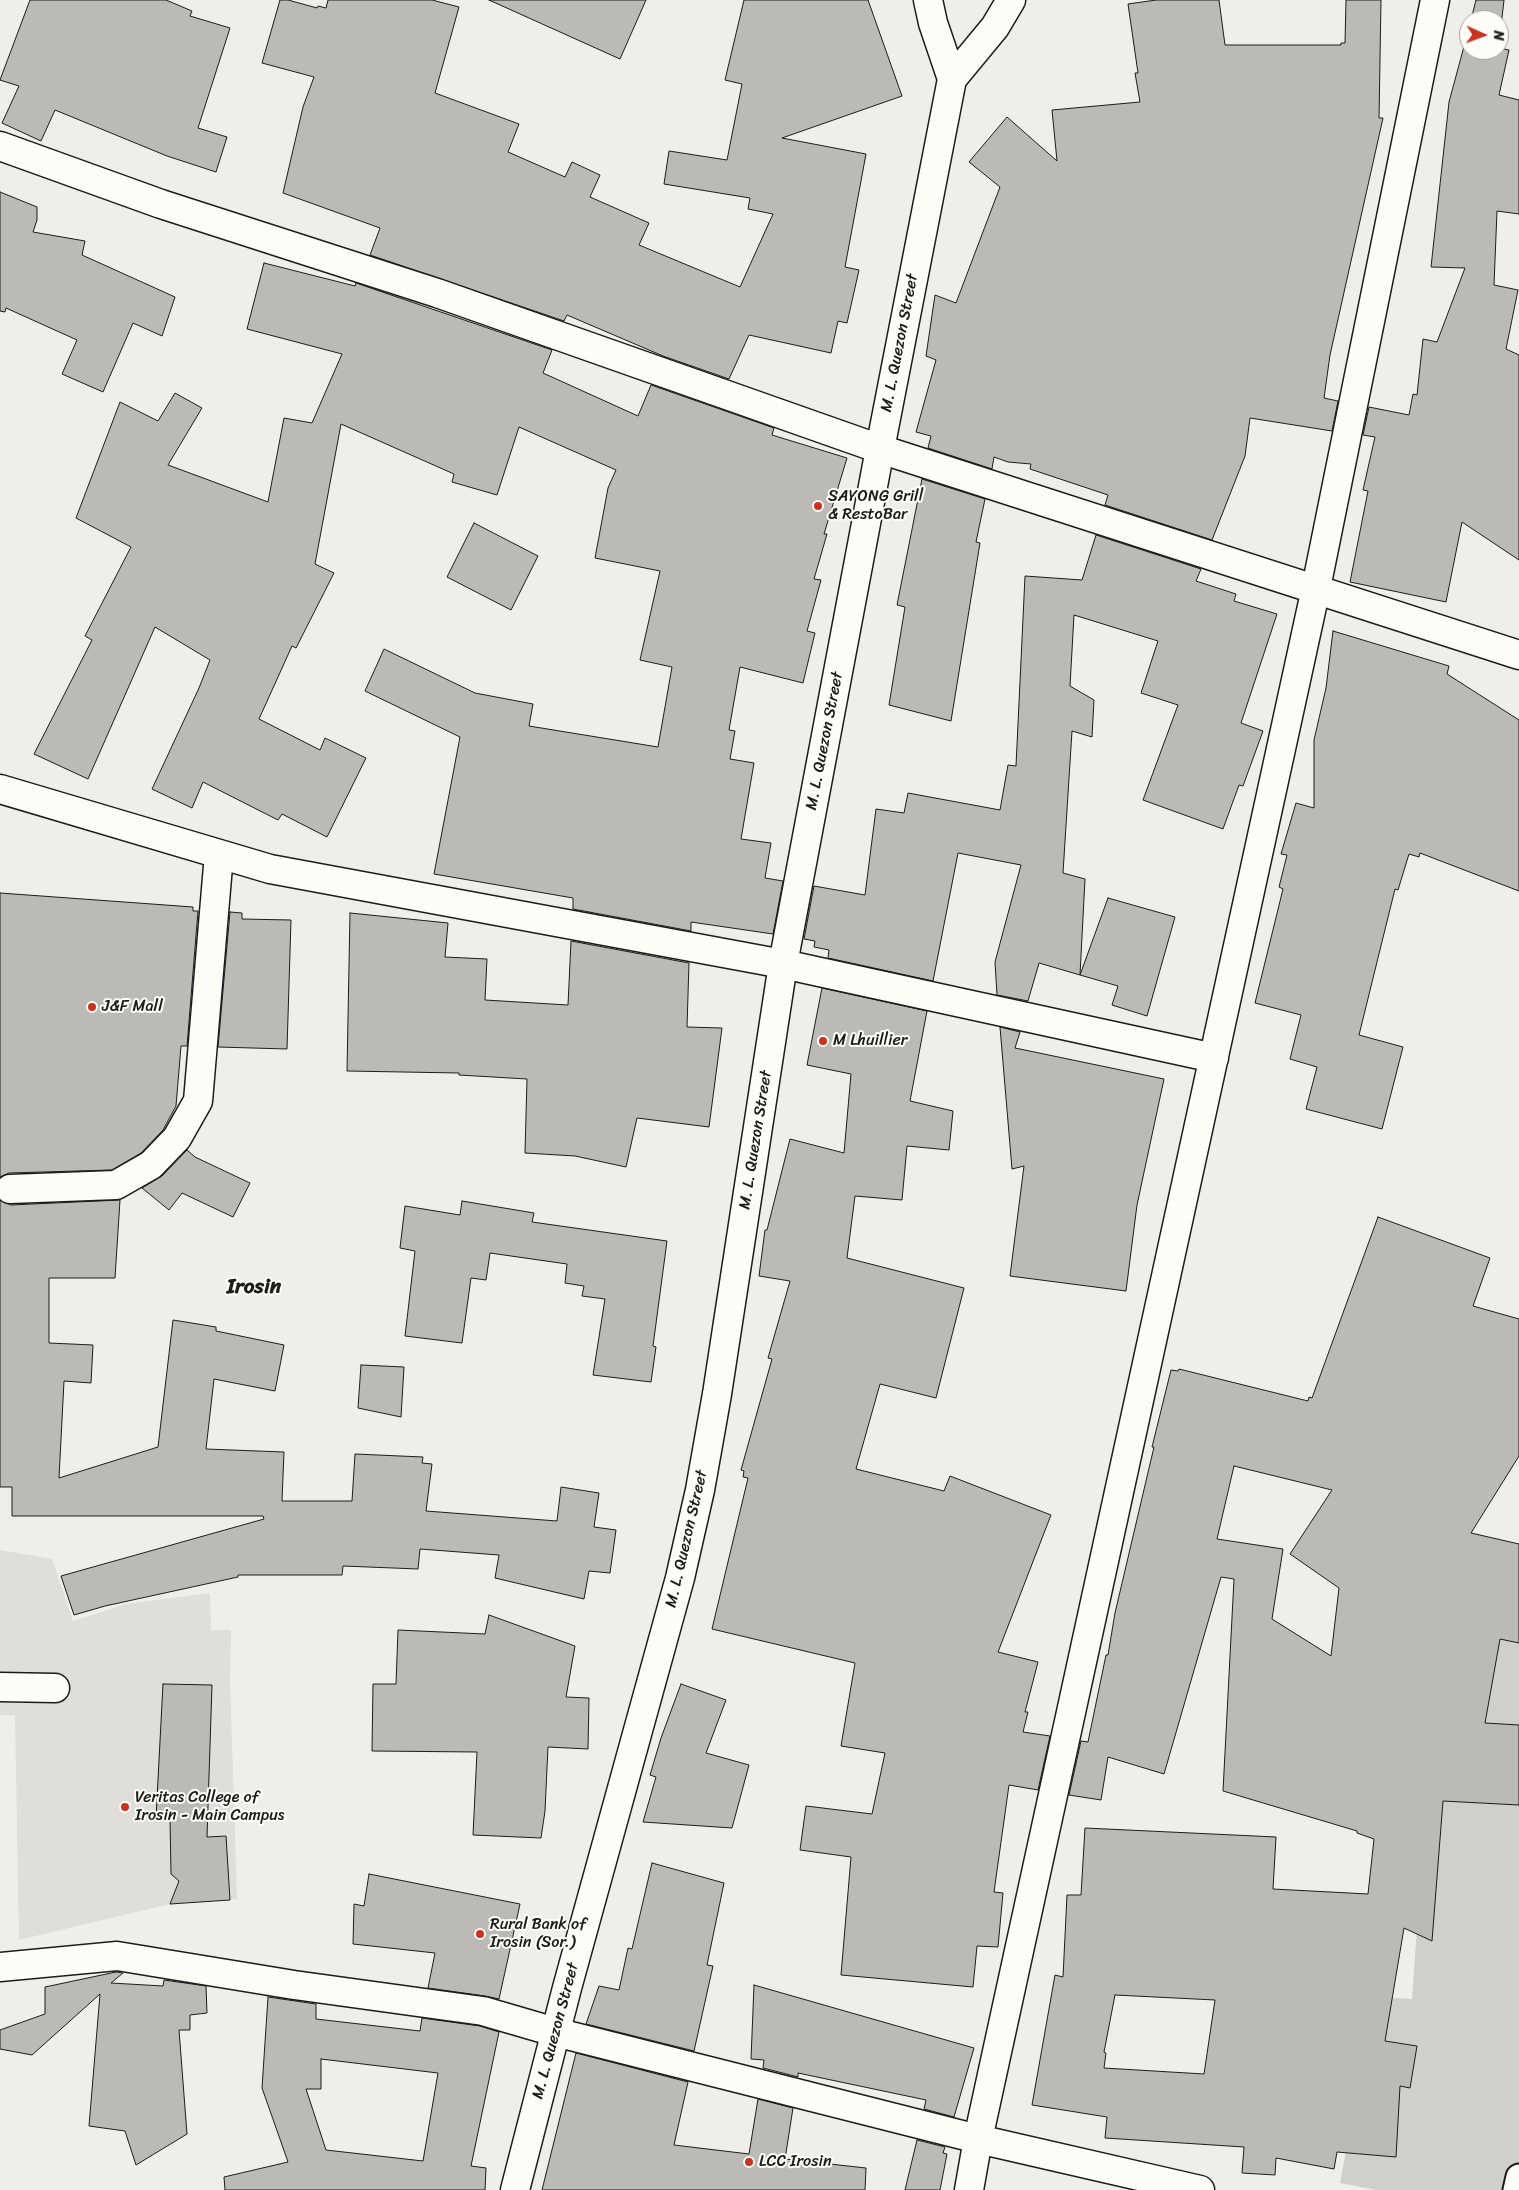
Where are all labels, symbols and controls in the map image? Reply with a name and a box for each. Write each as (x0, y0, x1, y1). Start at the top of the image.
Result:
north arrow (1459, 10, 1509, 60)
text: N (1486, 30, 1511, 41)
street label: M. L. Quezon Street (877, 272, 923, 414)
place label: SAYONG Grill & RestoBar (828, 487, 923, 525)
marker: SAYONG Grill & RestoBar (812, 500, 824, 512)
street label: M. L. Quezon Street (802, 670, 848, 812)
place label: J&F Mall (102, 997, 163, 1017)
marker: J&F Mall (86, 1001, 98, 1013)
place label: M Lhuillier (833, 1031, 907, 1051)
marker: M Lhuillier (817, 1035, 829, 1047)
street label: M. L. Quezon Street (736, 1069, 776, 1211)
district label: Irosin (227, 1275, 281, 1301)
street label: M. L. Quezon Street (662, 1468, 712, 1610)
place label: Veritas College of Irosin - Main Campus (135, 1788, 284, 1826)
marker: Veritas College of Irosin - Main Campus (119, 1801, 131, 1813)
place label: Rural Bank of Irosin (Sor.) (490, 1915, 586, 1953)
marker: Rural Bank of Irosin (Sor.) (474, 1928, 486, 1940)
street label: M. L. Quezon Street (529, 1961, 583, 2101)
place label: LCC Irosin (759, 2152, 832, 2172)
marker: LCC Irosin (743, 2156, 755, 2168)

